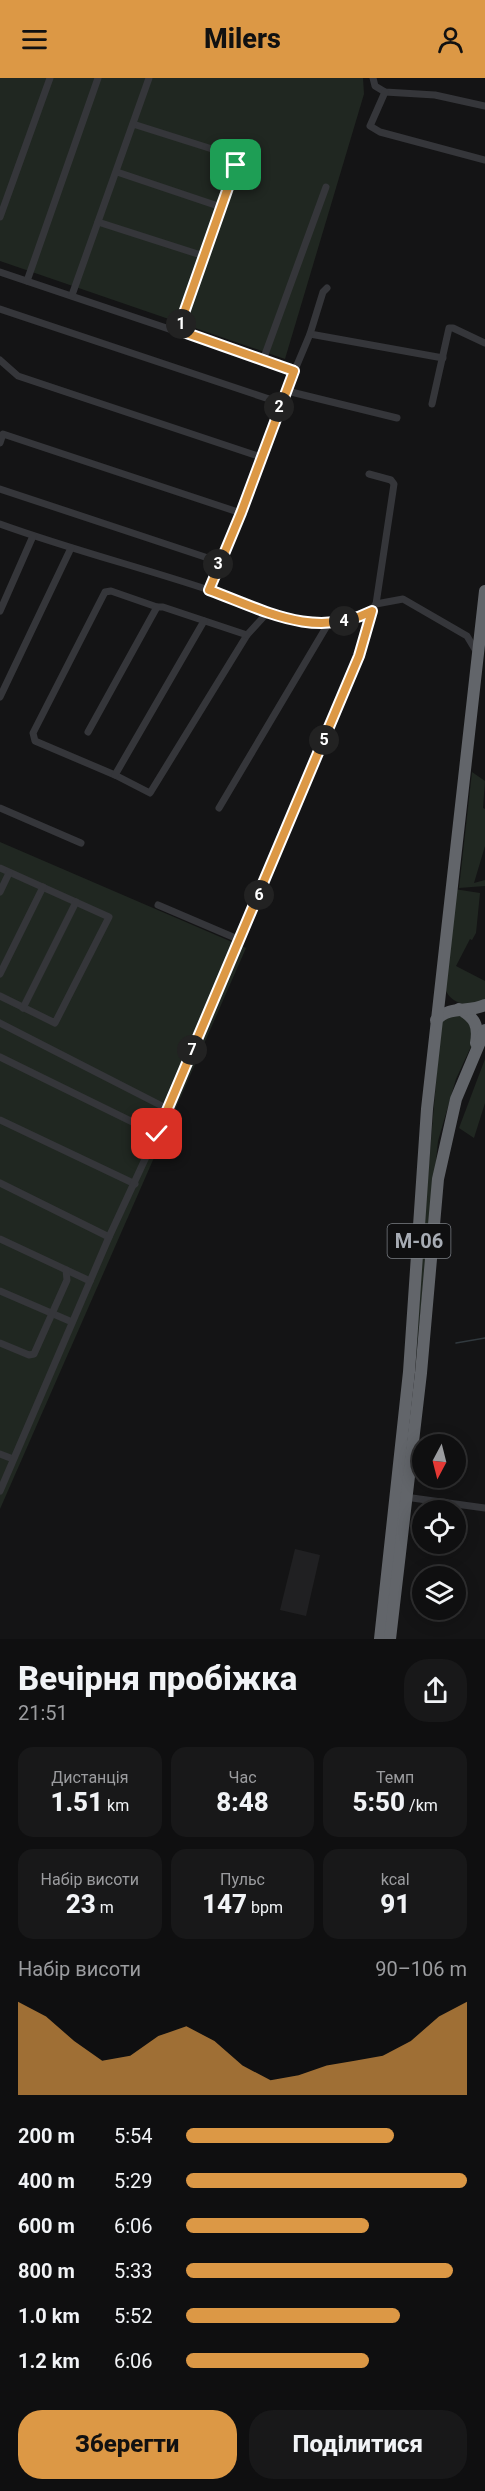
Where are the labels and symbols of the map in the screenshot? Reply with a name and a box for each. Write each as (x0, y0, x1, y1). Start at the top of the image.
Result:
pin (210, 139, 261, 190)
pin: 1 (166, 309, 196, 339)
pin: 2 (264, 392, 294, 422)
pin: 3 (203, 549, 233, 579)
pin: 4 (329, 606, 359, 636)
pin: 5 (309, 725, 339, 755)
pin: 6 (244, 880, 274, 910)
pin: 7 (177, 1035, 207, 1065)
pin (131, 1108, 182, 1159)
road number: М-06 (388, 1224, 450, 1258)
north arrow (412, 1434, 466, 1488)

